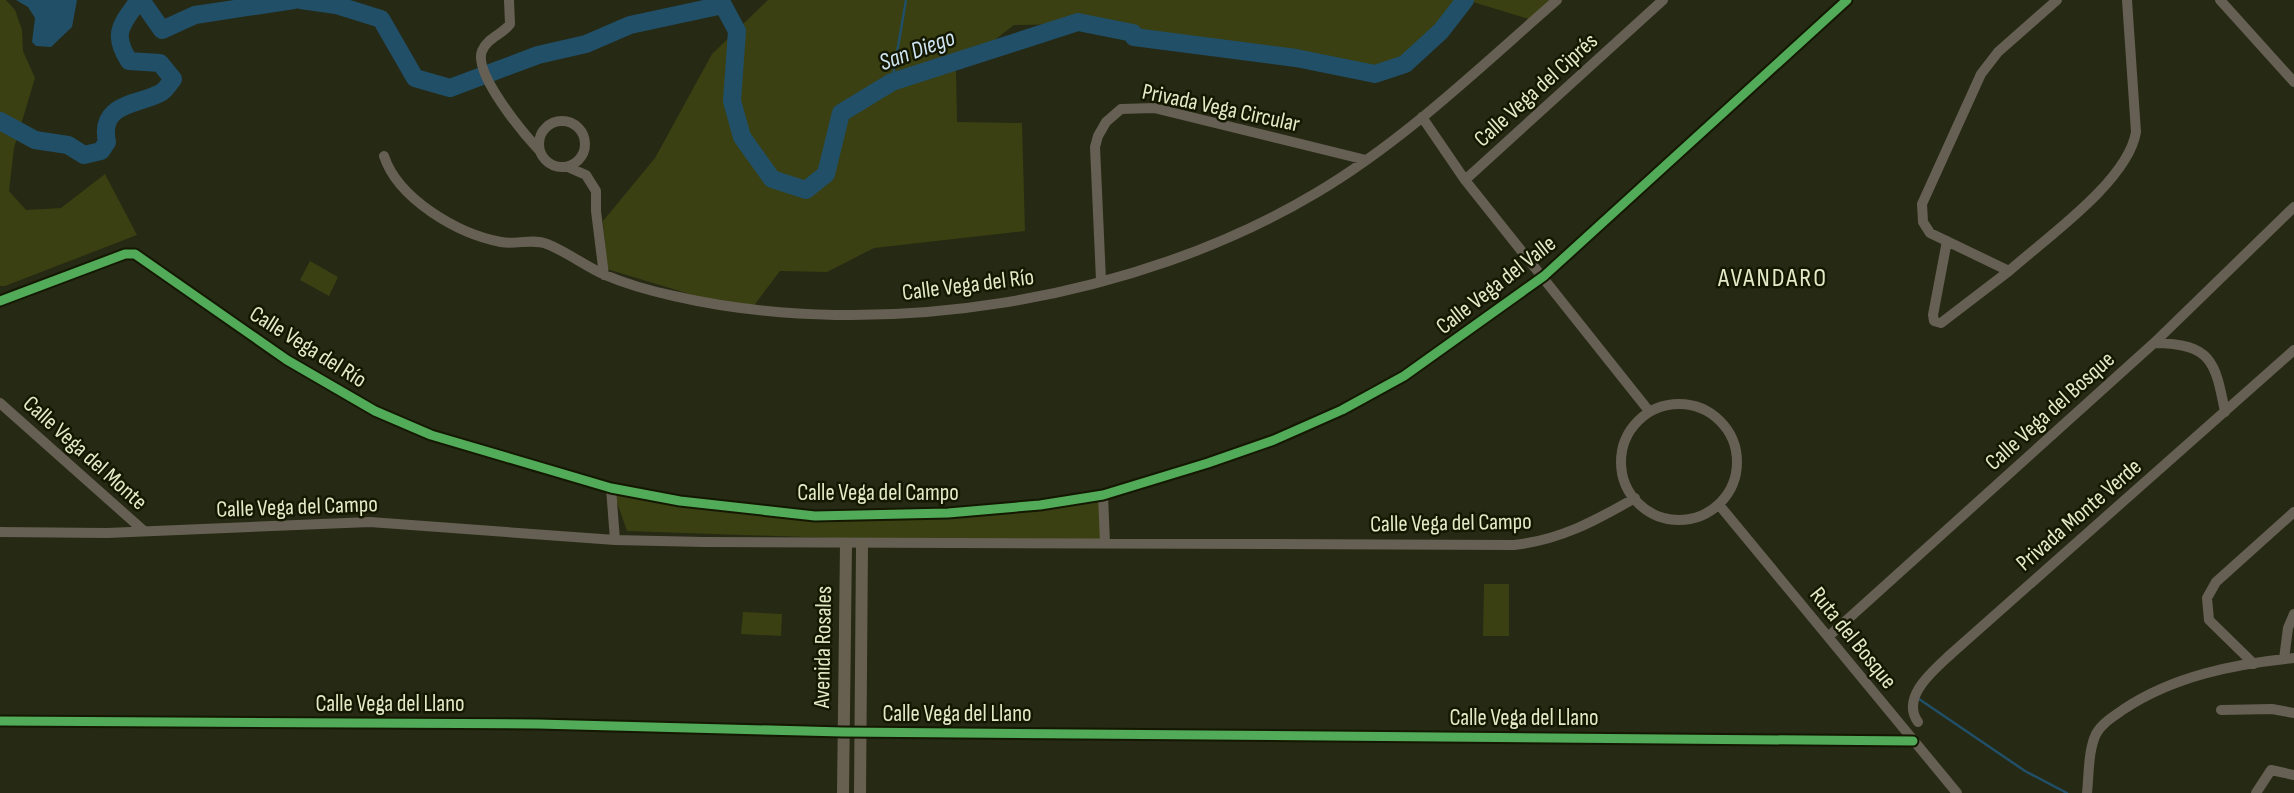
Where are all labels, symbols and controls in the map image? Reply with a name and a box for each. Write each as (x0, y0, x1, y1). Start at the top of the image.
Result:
water label: San Diego (875, 23, 959, 77)
street label: Calle Vega del Ciprés (1468, 27, 1604, 153)
street label: Privada Vega Circular (1140, 78, 1303, 138)
street label: Calle Vega del Valle (1430, 230, 1562, 340)
street label: Calle Vega del Río (900, 263, 1036, 307)
district label: AVANDARO (1717, 263, 1828, 294)
street label: Calle Vega del Río (244, 300, 372, 394)
street label: Calle Vega del Bosque (1979, 346, 2121, 476)
street label: Calle Vega del Monte (17, 390, 153, 516)
street label: Privada Monte Verde (2011, 453, 2147, 577)
street label: Calle Vega del Campo (797, 479, 959, 507)
street label: Calle Vega del Campo (216, 490, 378, 524)
street label: Calle Vega del Campo (1370, 508, 1532, 538)
street label: Ruta del Bosque (1803, 581, 1903, 695)
street label: Avenida Rosales (808, 586, 838, 709)
street label: Calle Vega del Llano (315, 690, 465, 718)
street label: Calle Vega del Llano (882, 700, 1032, 728)
street label: Calle Vega del Llano (1449, 704, 1599, 732)

